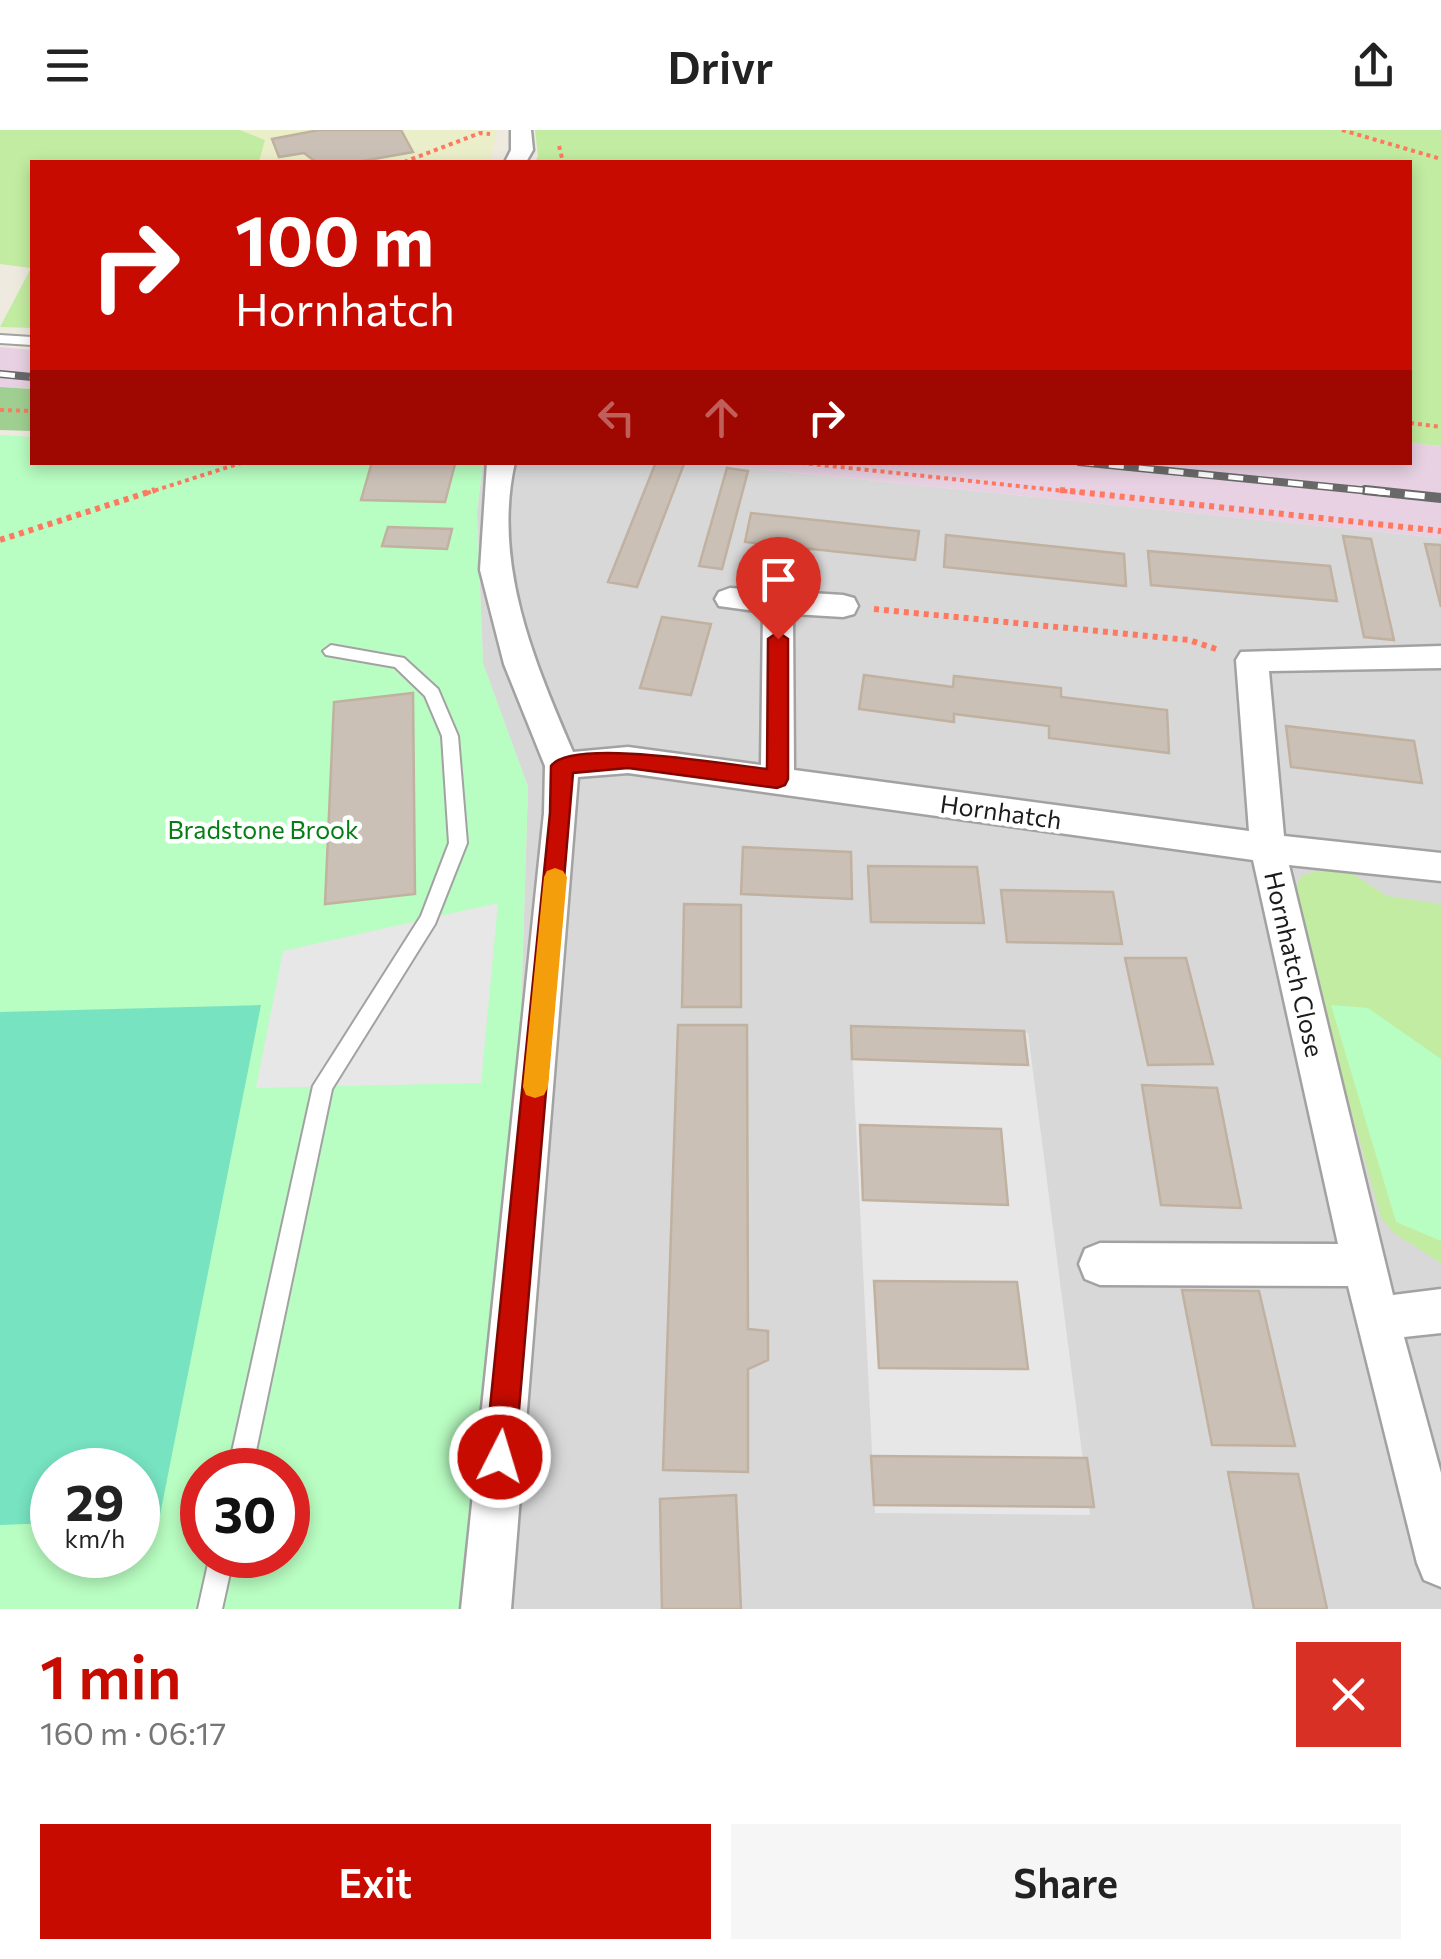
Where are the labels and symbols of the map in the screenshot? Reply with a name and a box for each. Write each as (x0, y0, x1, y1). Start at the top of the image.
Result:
pin (736, 537, 821, 640)
street label: Hornhatch (938, 788, 1064, 834)
park label: Bradstone Brook (167, 814, 359, 844)
street label: Hornhatch Close (1259, 868, 1331, 1060)
position arrow (448, 1405, 552, 1509)
speed limit sign: 30 (180, 1448, 310, 1578)

